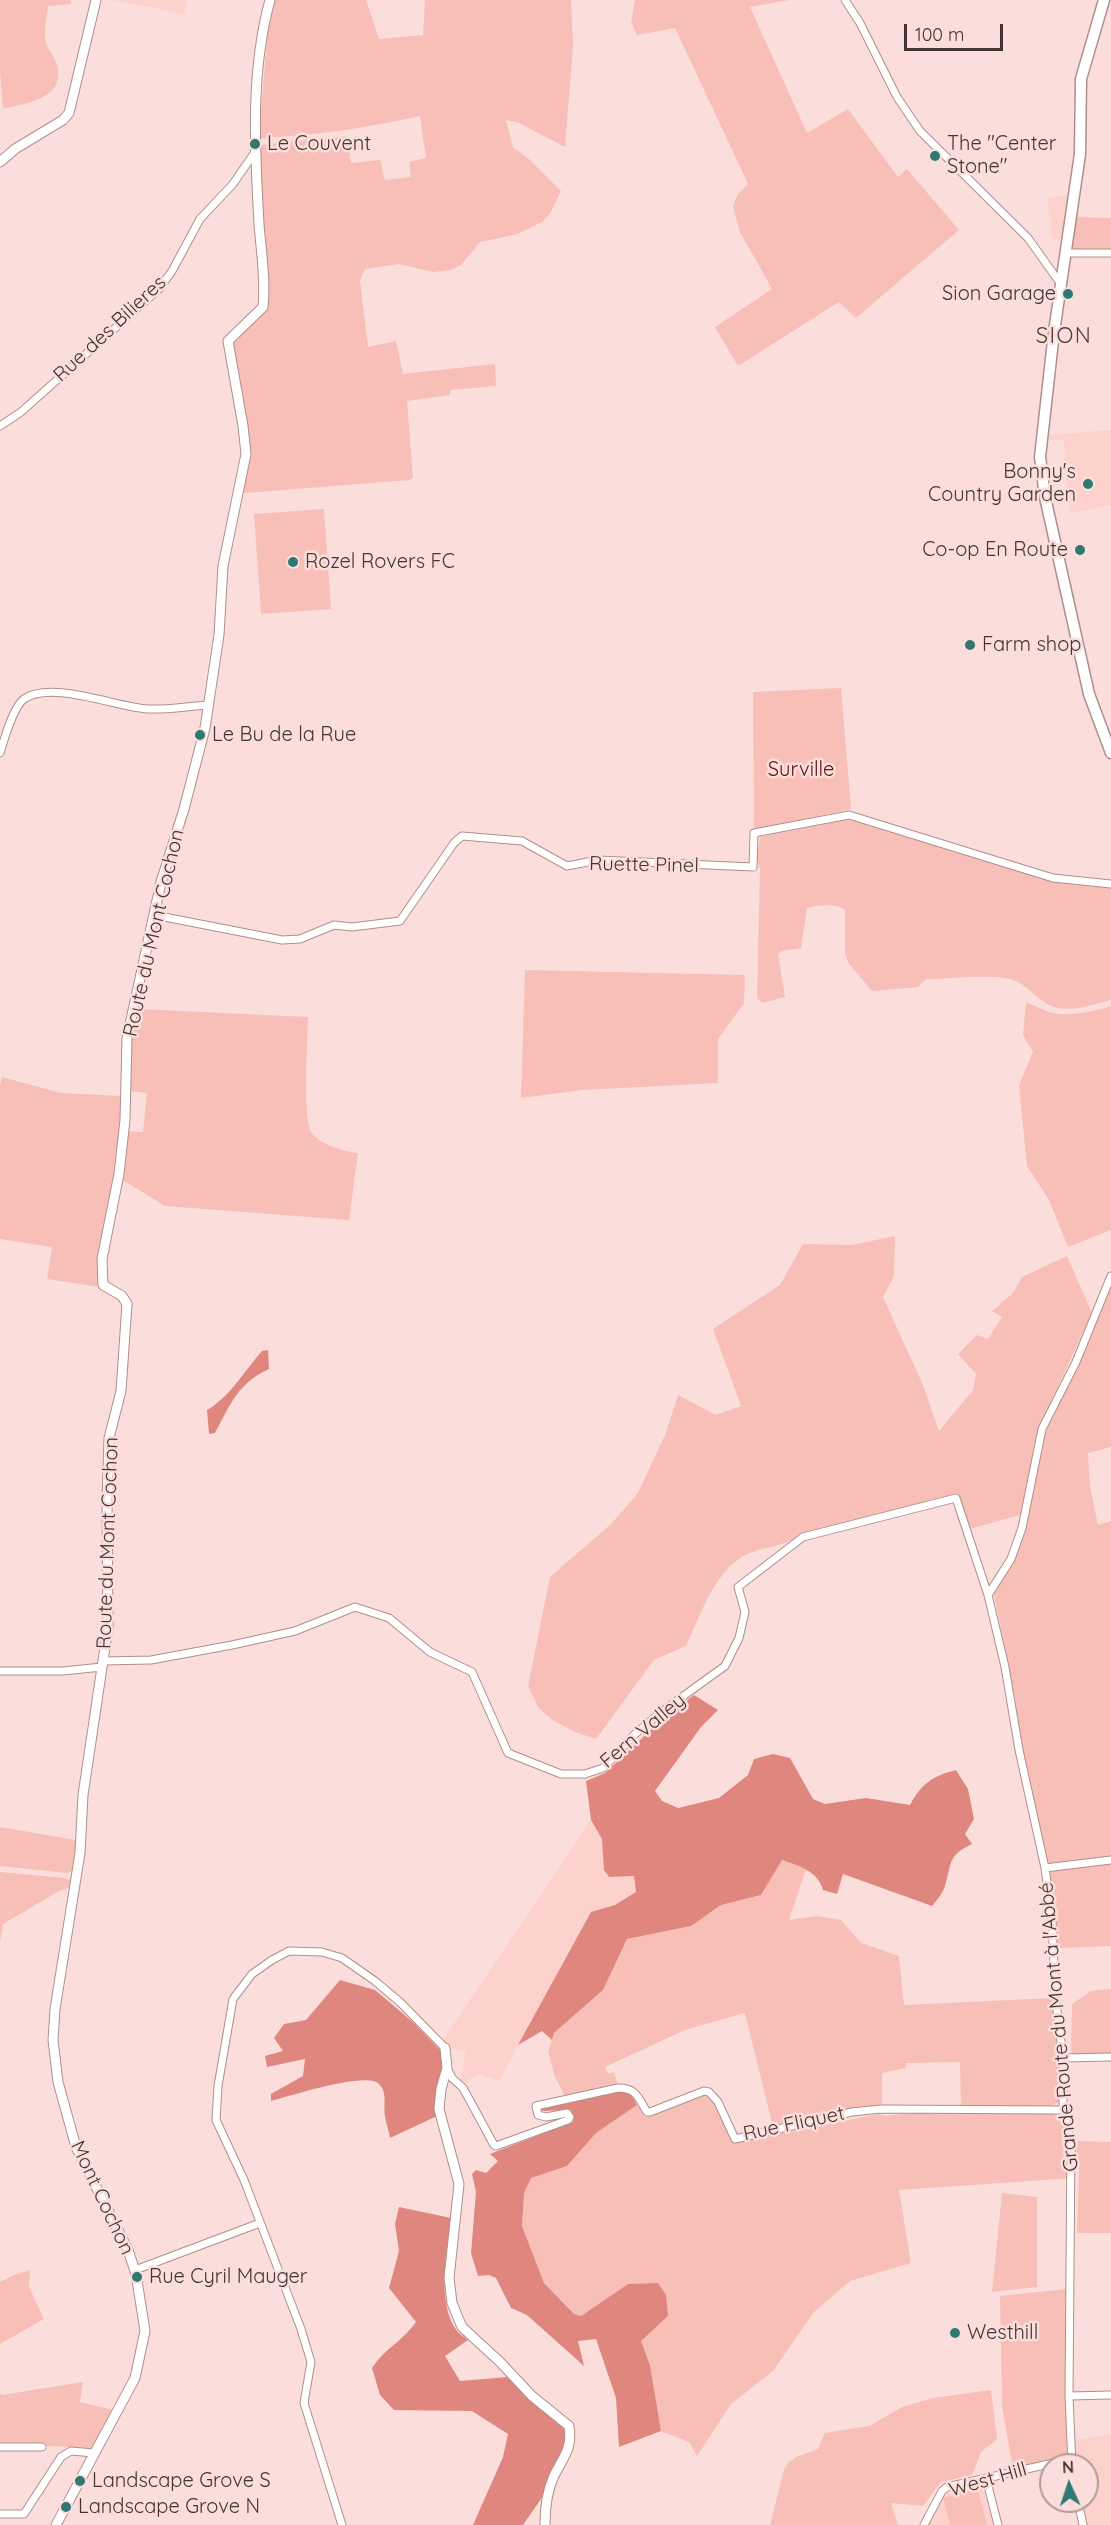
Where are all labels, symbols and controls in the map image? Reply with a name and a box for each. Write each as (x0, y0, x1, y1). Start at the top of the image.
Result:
scale bar (907, 12, 1006, 50)
text: 100 m (915, 23, 964, 46)
place label: Le Couvent (267, 132, 371, 156)
place label: The "Center Stone" (947, 132, 1056, 179)
marker: Le Couvent (248, 137, 262, 151)
marker: The "Center Stone" (928, 149, 942, 163)
street label: Rue des Bilieres (49, 271, 171, 387)
place label: Sion Garage (942, 282, 1056, 306)
marker: Sion Garage (1061, 287, 1075, 301)
district label: SION (1036, 323, 1092, 349)
place label: Bonny's Country Garden (928, 460, 1076, 507)
marker: Bonny's Country Garden (1081, 477, 1095, 491)
place label: Co-op En Route (922, 538, 1068, 562)
marker: Co-op En Route (1073, 543, 1087, 557)
place label: Rozel Rovers FC (305, 550, 455, 574)
marker: Rozel Rovers FC (286, 555, 300, 569)
place label: Farm shop (982, 633, 1081, 657)
marker: Farm shop (963, 638, 977, 652)
place label: Le Bu de la Rue (212, 723, 356, 747)
marker: Le Bu de la Rue (193, 728, 207, 742)
park label: Surville (768, 758, 834, 782)
street label: Route du Mont Cochon (118, 827, 190, 1039)
street label: Ruette Pinel (589, 852, 699, 878)
street label: Route du Mont Cochon (92, 1436, 124, 1650)
street label: Fern Valley (596, 1688, 690, 1774)
street label: Grande Route du Mont à l'Abbé (1034, 1881, 1084, 2173)
street label: Rue Fliquet (741, 2102, 847, 2146)
street label: Mont Cochon (65, 2137, 139, 2259)
place label: Rue Cyril Mauger (149, 2265, 308, 2289)
marker: Rue Cyril Mauger (130, 2270, 144, 2284)
place label: Westhill (967, 2321, 1038, 2345)
marker: Westhill (948, 2326, 962, 2340)
north arrow (1039, 2453, 1099, 2513)
street label: West Hill (946, 2457, 1030, 2503)
text: N (1062, 2457, 1075, 2477)
place label: Landscape Grove S (92, 2469, 271, 2493)
marker: Landscape Grove S (73, 2474, 87, 2488)
place label: Landscape Grove N (78, 2495, 260, 2519)
marker: Landscape Grove N (59, 2500, 73, 2514)

